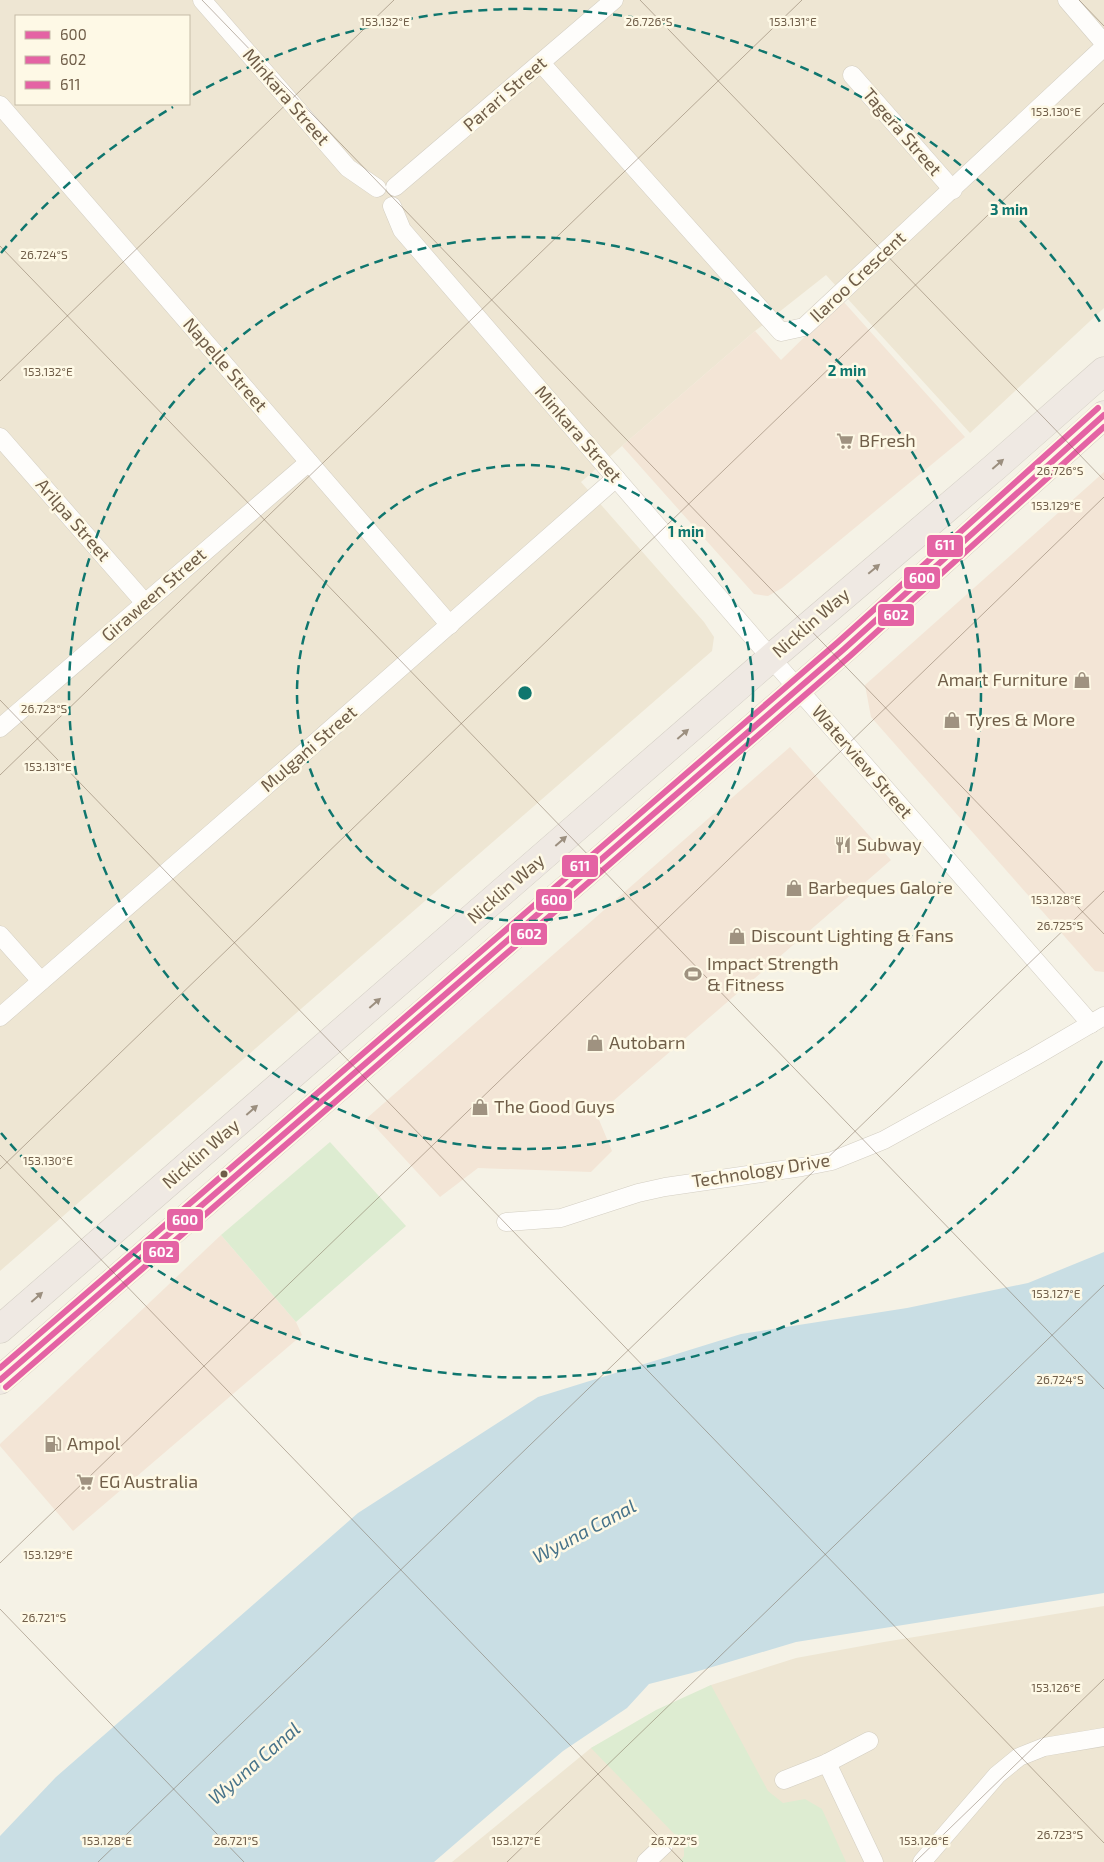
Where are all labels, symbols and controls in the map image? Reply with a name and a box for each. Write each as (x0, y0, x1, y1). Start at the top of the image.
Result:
text: 153.132°E (360, 14, 410, 28)
text: 26.726°S (626, 14, 673, 28)
text: 153.131°E (769, 14, 817, 28)
legend (15, 15, 190, 105)
text: 600 (60, 25, 87, 43)
street label: Minkara Street (239, 44, 335, 149)
text: 602 (60, 50, 86, 68)
street label: Parari Street (458, 51, 551, 135)
text: 611 (60, 75, 81, 93)
street label: Tagera Street (859, 83, 947, 180)
text: 153.130°E (1031, 104, 1081, 118)
text: 3 min (990, 200, 1028, 218)
street label: Ilaroo Crescent (805, 226, 910, 326)
text: 26.724°S (20, 247, 68, 261)
street label: Napelle Street (179, 313, 273, 416)
text: 2 min (828, 361, 866, 379)
text: 153.132°E (23, 364, 73, 378)
street label: Minkara Street (531, 381, 627, 486)
place label: BFresh (859, 429, 916, 451)
supermarket icon: BFresh (835, 431, 855, 451)
one-way arrow (992, 458, 1004, 470)
text: 26.726°S (1037, 463, 1084, 477)
street label: Arilpa Street (32, 473, 116, 565)
text: 153.129°E (1031, 498, 1081, 512)
text: 1 min (668, 522, 704, 540)
line badge: 611 (926, 534, 964, 558)
text: 611 (935, 536, 955, 553)
street label: Giraween Street (97, 543, 210, 646)
one-way arrow (867, 563, 880, 574)
line badge: 600 (903, 566, 941, 590)
text: 600 (909, 569, 935, 586)
street label: Nicklin Way (767, 582, 854, 662)
line badge: 602 (877, 603, 915, 627)
text: 602 (883, 606, 909, 623)
place label: Amart Furniture (937, 668, 1068, 690)
shop icon: Amart Furniture (1072, 670, 1092, 690)
centre of rings (516, 684, 534, 702)
street label: Mulgani Street (256, 700, 361, 796)
street label: Waterview Street (808, 700, 918, 822)
text: 26.723°S (21, 701, 68, 715)
place label: Tyres & More (966, 708, 1075, 730)
shop icon: Tyres & More (942, 710, 962, 730)
one-way arrow (677, 728, 689, 740)
text: 153.131°E (24, 759, 72, 773)
place label: Subway (857, 833, 922, 855)
one-way arrow (554, 835, 566, 847)
restaurant icon: Subway (833, 835, 853, 855)
street label: Nicklin Way (462, 848, 549, 928)
line badge: 611 (561, 854, 599, 878)
text: 611 (570, 857, 590, 874)
place label: Barbeques Galore (808, 876, 953, 898)
shop icon: Barbeques Galore (784, 878, 804, 898)
line badge: 600 (535, 888, 573, 912)
text: 600 (541, 891, 567, 908)
text: 153.128°E (1031, 892, 1081, 906)
text: 26.725°S (1037, 918, 1083, 932)
line badge: 602 (510, 922, 548, 946)
place label: Discount Lighting & Fans (751, 924, 954, 946)
text: 602 (516, 925, 542, 942)
shop icon: Discount Lighting & Fans (727, 926, 747, 946)
place label: Impact Strength & Fitness (707, 952, 839, 995)
sports icon: Impact Strength & Fitness (683, 964, 703, 984)
one-way arrow (368, 997, 380, 1009)
place label: Autobarn (609, 1031, 685, 1053)
shop icon: Autobarn (585, 1033, 605, 1053)
place label: The Good Guys (494, 1095, 615, 1117)
shop icon: The Good Guys (470, 1097, 490, 1117)
one-way arrow (246, 1105, 258, 1116)
street label: Nicklin Way (157, 1113, 244, 1193)
street label: Technology Drive (690, 1148, 831, 1192)
text: 153.130°E (23, 1153, 73, 1167)
unlabelled marker (219, 1169, 229, 1179)
line badge: 600 (166, 1208, 204, 1232)
text: 600 (172, 1211, 198, 1228)
line badge: 602 (142, 1240, 180, 1264)
text: 602 (148, 1243, 174, 1260)
text: 153.127°E (1032, 1286, 1081, 1300)
one-way arrow (30, 1291, 43, 1302)
text: 26.724°S (1036, 1372, 1084, 1386)
place label: Ampol (67, 1432, 121, 1454)
fuel station icon: Ampol (43, 1434, 63, 1454)
place label: EG Australia (99, 1470, 198, 1492)
supermarket icon: EG Australia (75, 1472, 95, 1492)
water label: Wyuna Canal (528, 1494, 640, 1568)
text: 153.129°E (23, 1547, 73, 1561)
text: 26.721°S (22, 1610, 67, 1624)
text: 153.126°E (1031, 1680, 1081, 1694)
water label: Wyuna Canal (203, 1717, 305, 1809)
text: 26.723°S (1037, 1827, 1084, 1841)
text: 153.128°E (82, 1833, 132, 1847)
text: 26.721°S (214, 1833, 259, 1847)
text: 153.127°E (492, 1833, 541, 1847)
text: 26.722°S (651, 1833, 698, 1847)
text: 153.126°E (899, 1833, 949, 1847)

